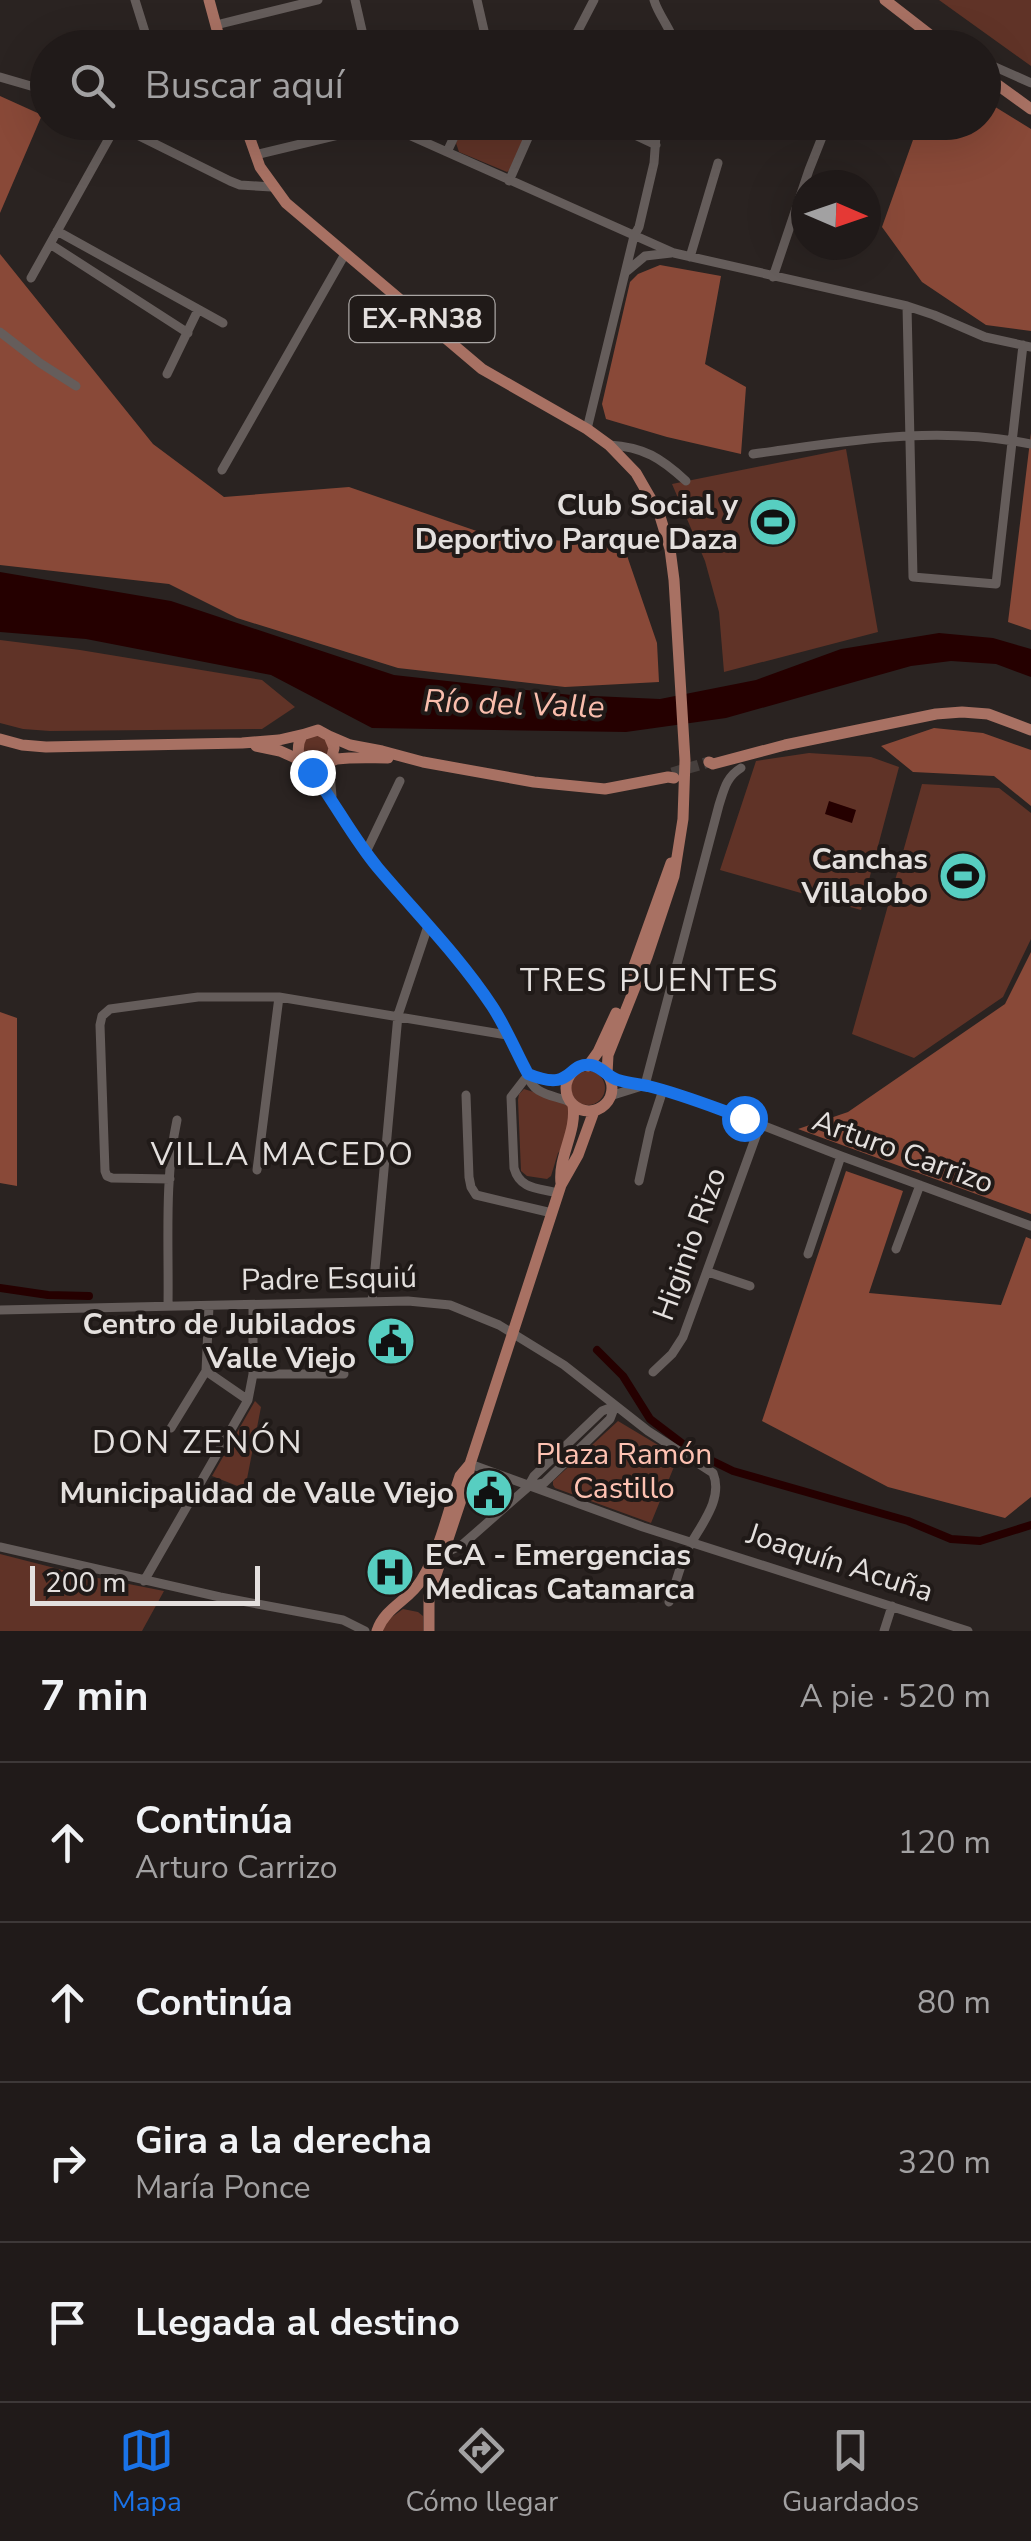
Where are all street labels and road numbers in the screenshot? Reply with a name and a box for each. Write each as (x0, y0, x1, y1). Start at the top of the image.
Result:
road number: EX-RN38 (350, 296, 494, 342)
street label: Arturo Carrizo (807, 1100, 999, 1204)
street label: Higinio Rizo (643, 1162, 737, 1326)
street label: Padre Esquiú (241, 1257, 417, 1301)
street label: Joaquín Acuña (741, 1513, 938, 1612)

